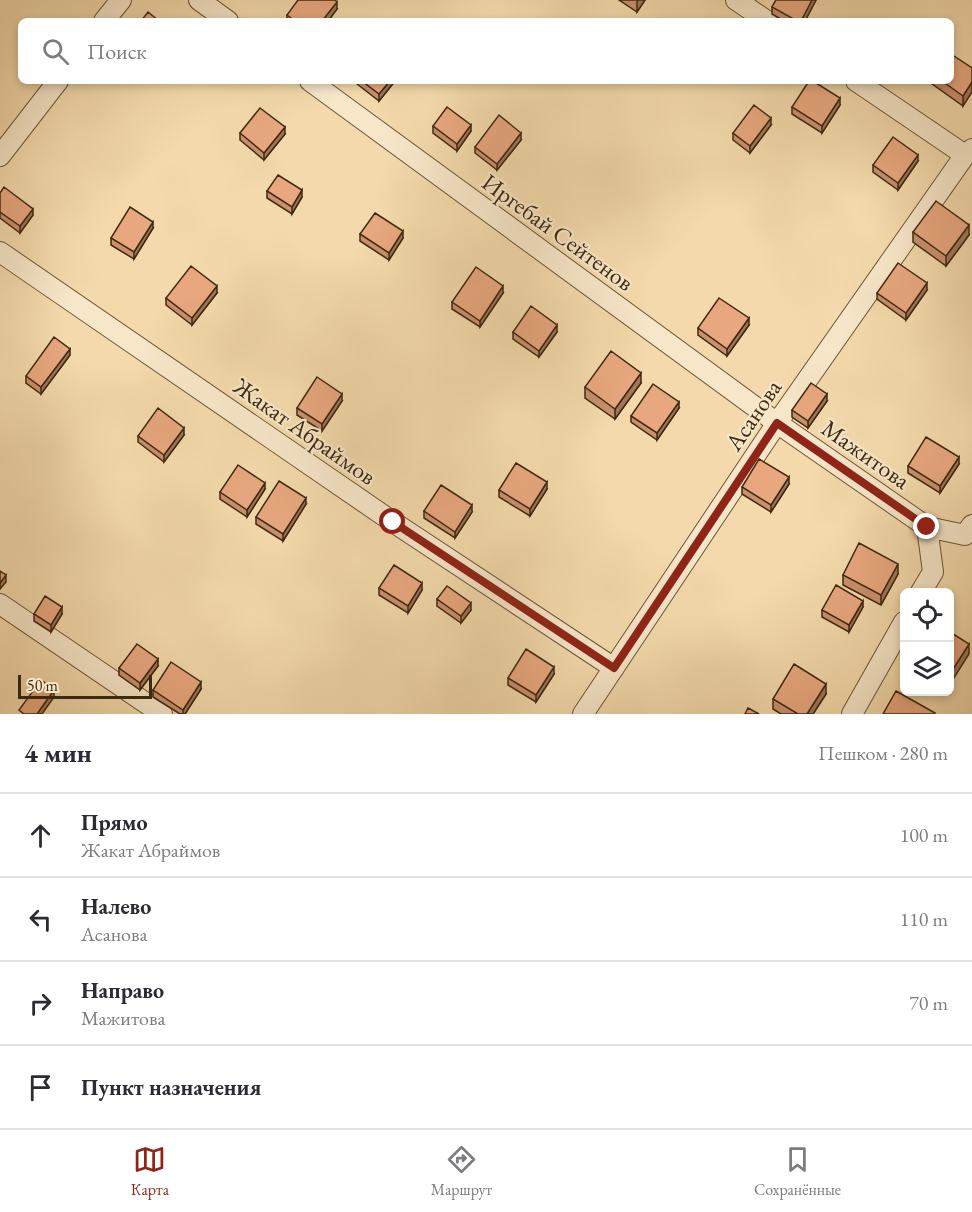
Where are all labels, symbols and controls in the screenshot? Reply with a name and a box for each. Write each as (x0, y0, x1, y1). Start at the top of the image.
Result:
search box (18, 18, 954, 84)
icon: search (39, 35, 72, 68)
text: Поиск (87, 37, 147, 66)
street label: Иргебай Сейтенов (476, 166, 640, 298)
street label: Жакат Абраймов (227, 370, 382, 492)
street label: Асанова (717, 373, 788, 458)
street label: Мажитова (816, 412, 917, 496)
route start (379, 508, 405, 534)
route end (913, 513, 939, 539)
map controls (900, 588, 954, 696)
button: locate (900, 588, 954, 642)
button: layers (900, 642, 954, 696)
scale bar (18, 672, 152, 700)
text: 50 m (27, 675, 58, 696)
text: 4 мин (24, 736, 92, 770)
text: Пешком · 280 m (818, 740, 948, 766)
text: Прямо (81, 808, 148, 837)
icon: ahead (24, 819, 57, 852)
text: 100 m (900, 822, 948, 848)
text: Жакат Абраймов (81, 837, 220, 863)
text: Налево (81, 892, 151, 921)
icon: left (24, 903, 57, 936)
text: 110 m (900, 906, 948, 932)
text: Асанова (81, 921, 147, 947)
text: Направо (81, 976, 164, 1005)
icon: right (24, 987, 57, 1020)
text: 70 m (909, 990, 948, 1016)
text: Мажитова (81, 1005, 165, 1031)
icon: arrive (24, 1071, 57, 1104)
text: Пункт назначения (81, 1073, 261, 1102)
tab: Карта (131, 1143, 169, 1200)
tab: Маршрут (431, 1143, 492, 1200)
tab: Сохранённые (754, 1143, 841, 1200)

